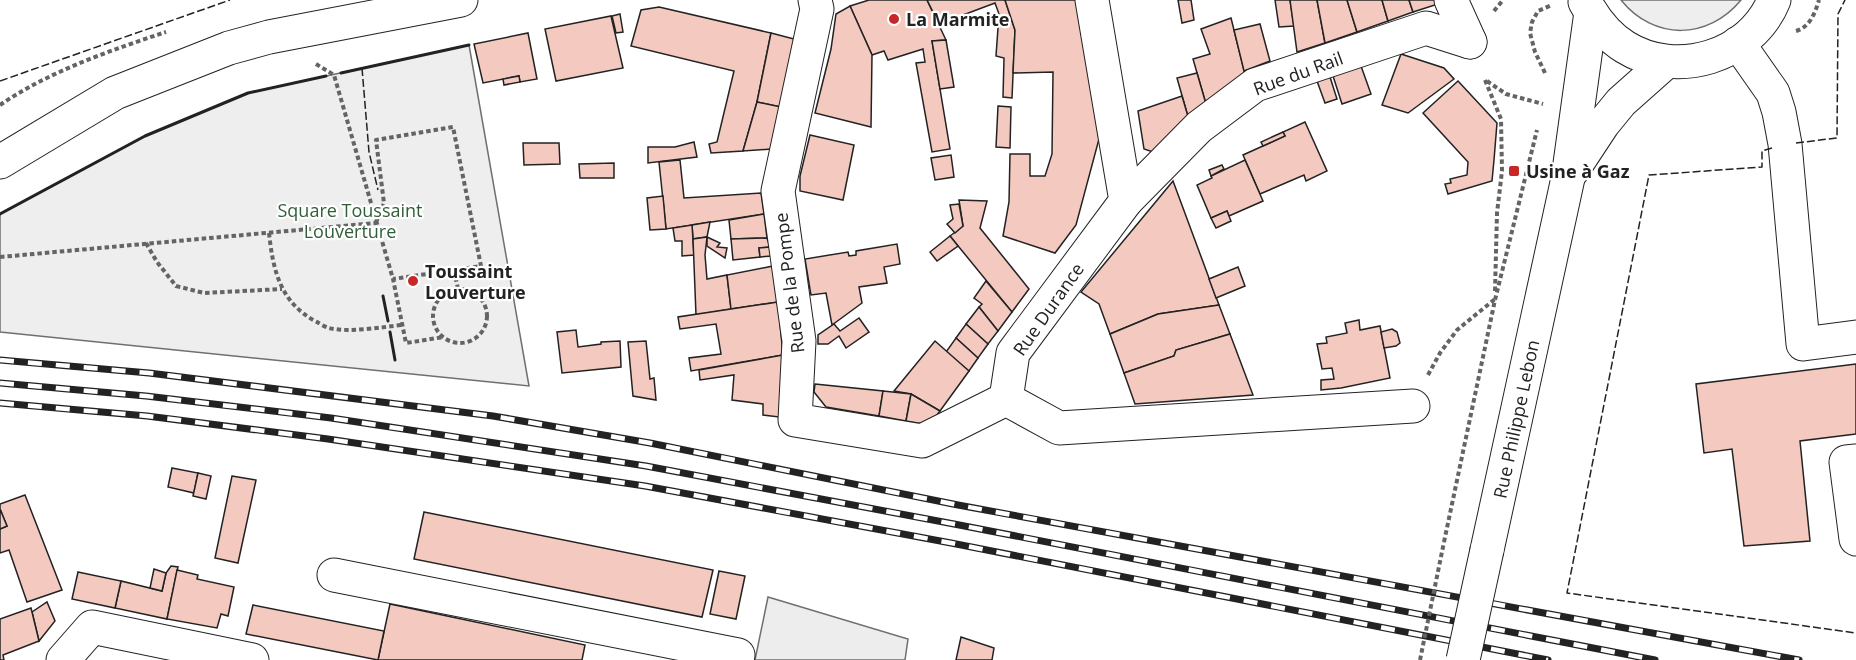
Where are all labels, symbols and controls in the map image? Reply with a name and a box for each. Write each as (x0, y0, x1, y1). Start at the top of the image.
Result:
place label: La Marmite (906, 7, 1009, 31)
marker: La Marmite (887, 12, 901, 26)
street label: Rue du Rail (1250, 46, 1346, 100)
place label: Usine à Gaz (1526, 159, 1630, 183)
marker: Usine à Gaz (1507, 164, 1521, 178)
park label: Square Toussaint Louverture (277, 198, 423, 243)
street label: Rue de la Pompe (768, 211, 810, 355)
street label: Rue Durance (1007, 258, 1089, 360)
place label: Toussaint Louverture (425, 259, 526, 304)
marker: Toussaint Louverture (406, 274, 420, 288)
street label: Rue Philippe Lebon (1487, 337, 1545, 501)

